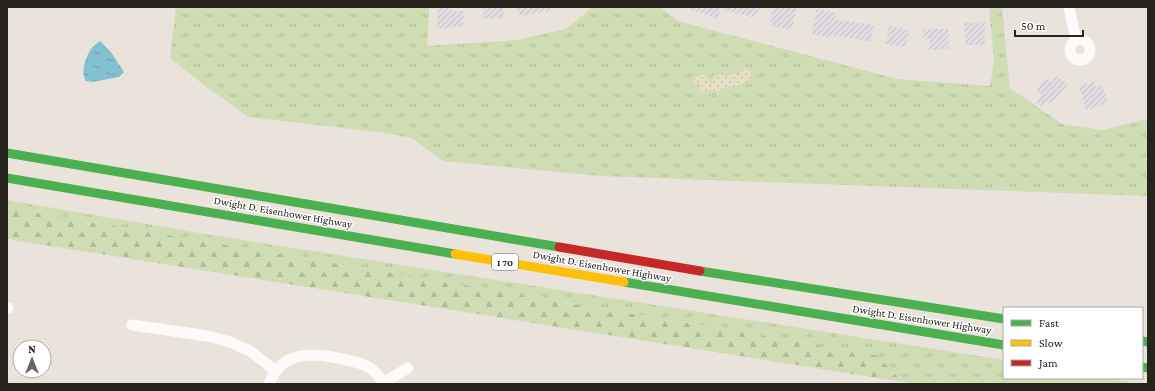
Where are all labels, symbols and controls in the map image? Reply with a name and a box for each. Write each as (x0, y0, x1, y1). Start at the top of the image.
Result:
scale bar (1015, 12, 1083, 38)
text: 50 m (1021, 19, 1046, 33)
street label: Dwight D. Eisenhower Highway (213, 194, 354, 231)
street label: Dwight D. Eisenhower Highway (532, 248, 673, 285)
road number: I 70 (492, 254, 518, 270)
street label: Dwight D. Eisenhower Highway (852, 302, 993, 337)
legend (1003, 307, 1143, 379)
text: Fast (1039, 316, 1060, 330)
text: Slow (1039, 336, 1063, 350)
north arrow (12, 339, 52, 379)
text: N (28, 343, 36, 355)
text: Jam (1038, 356, 1058, 370)

